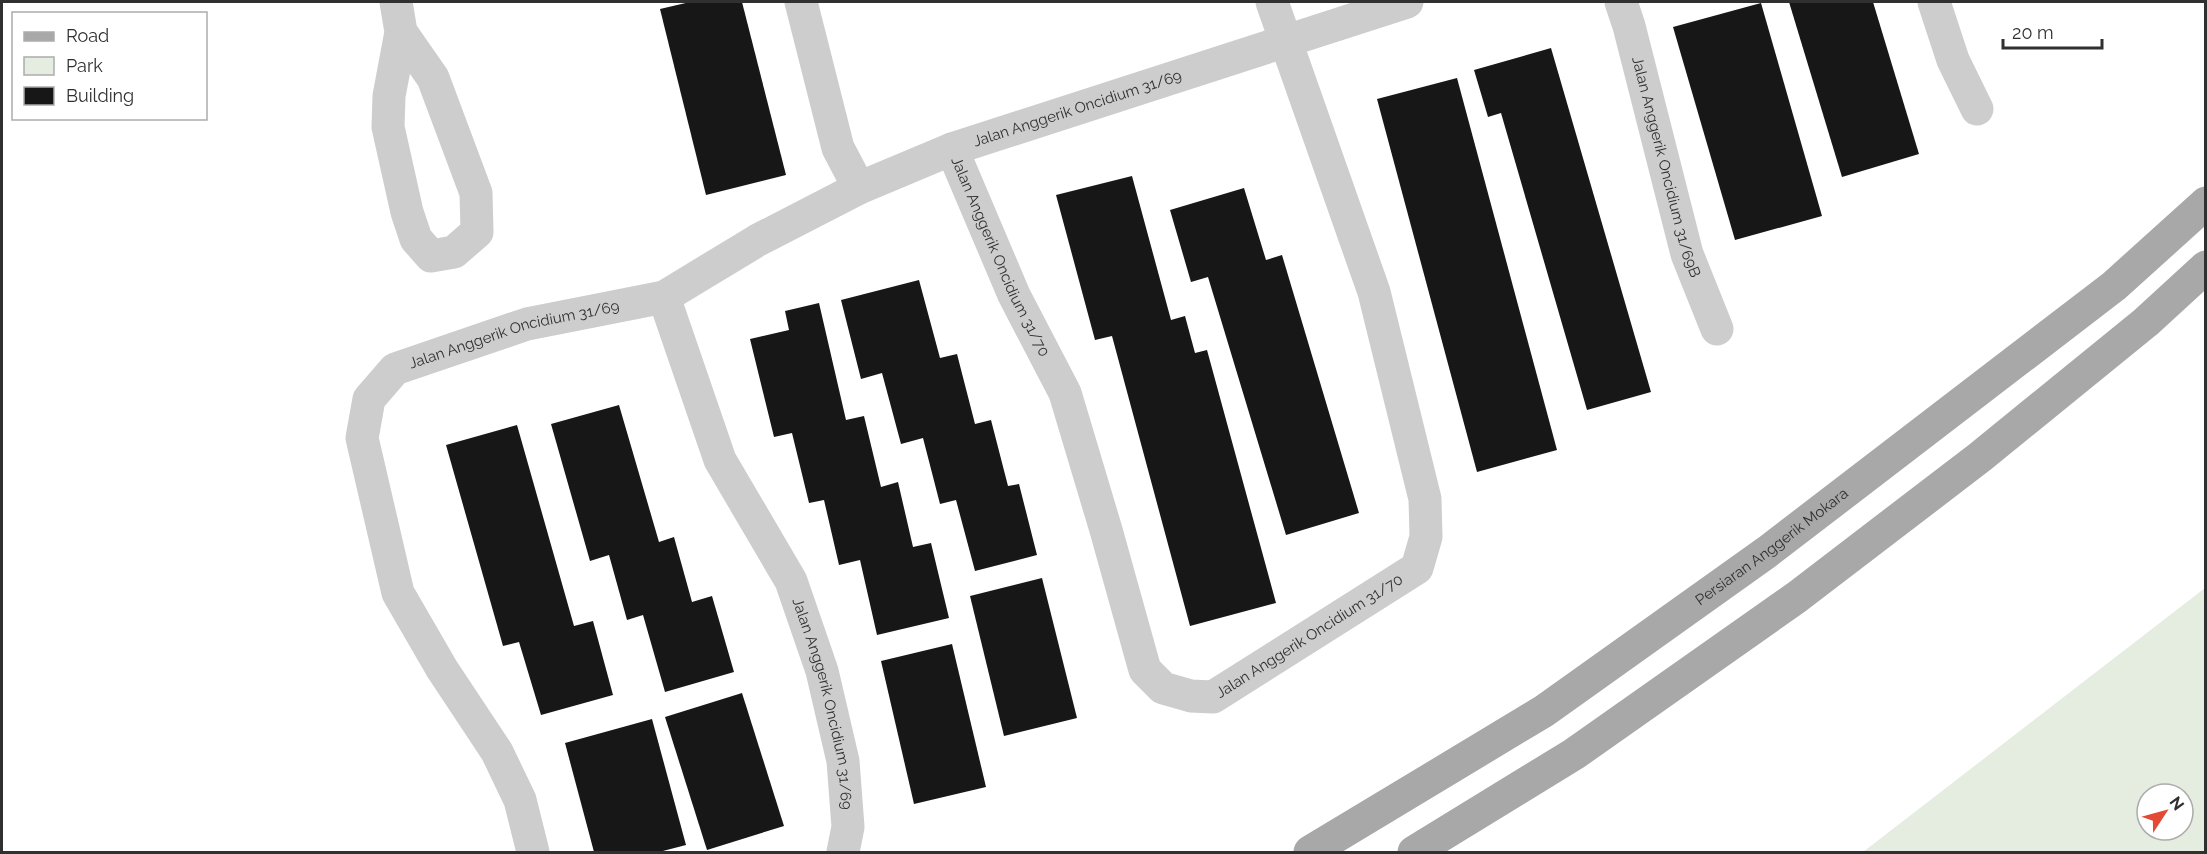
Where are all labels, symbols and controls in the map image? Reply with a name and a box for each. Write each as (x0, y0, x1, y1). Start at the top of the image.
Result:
legend (12, 12, 207, 120)
scale bar (2003, 12, 2102, 50)
text: 20 m (2012, 22, 2054, 43)
text: Road (66, 25, 109, 46)
street label: Jalan Anggerik Oncidium 31/69B (1628, 54, 1704, 280)
text: Park (66, 55, 103, 76)
street label: Jalan Anggerik Oncidium 31/69 (971, 66, 1184, 151)
text: Building (66, 85, 134, 106)
street label: Jalan Anggerik Oncidium 31/70 (947, 154, 1053, 360)
street label: Jalan Anggerik Oncidium 31/69 (407, 297, 621, 373)
street label: Persiaran Anggerik Mokara (1692, 484, 1852, 609)
street label: Jalan Anggerik Oncidium 31/70 (1213, 570, 1406, 702)
street label: Jalan Anggerik Oncidium 31/69 (788, 595, 856, 811)
north arrow (2135, 782, 2195, 842)
text: N (2165, 793, 2188, 814)

